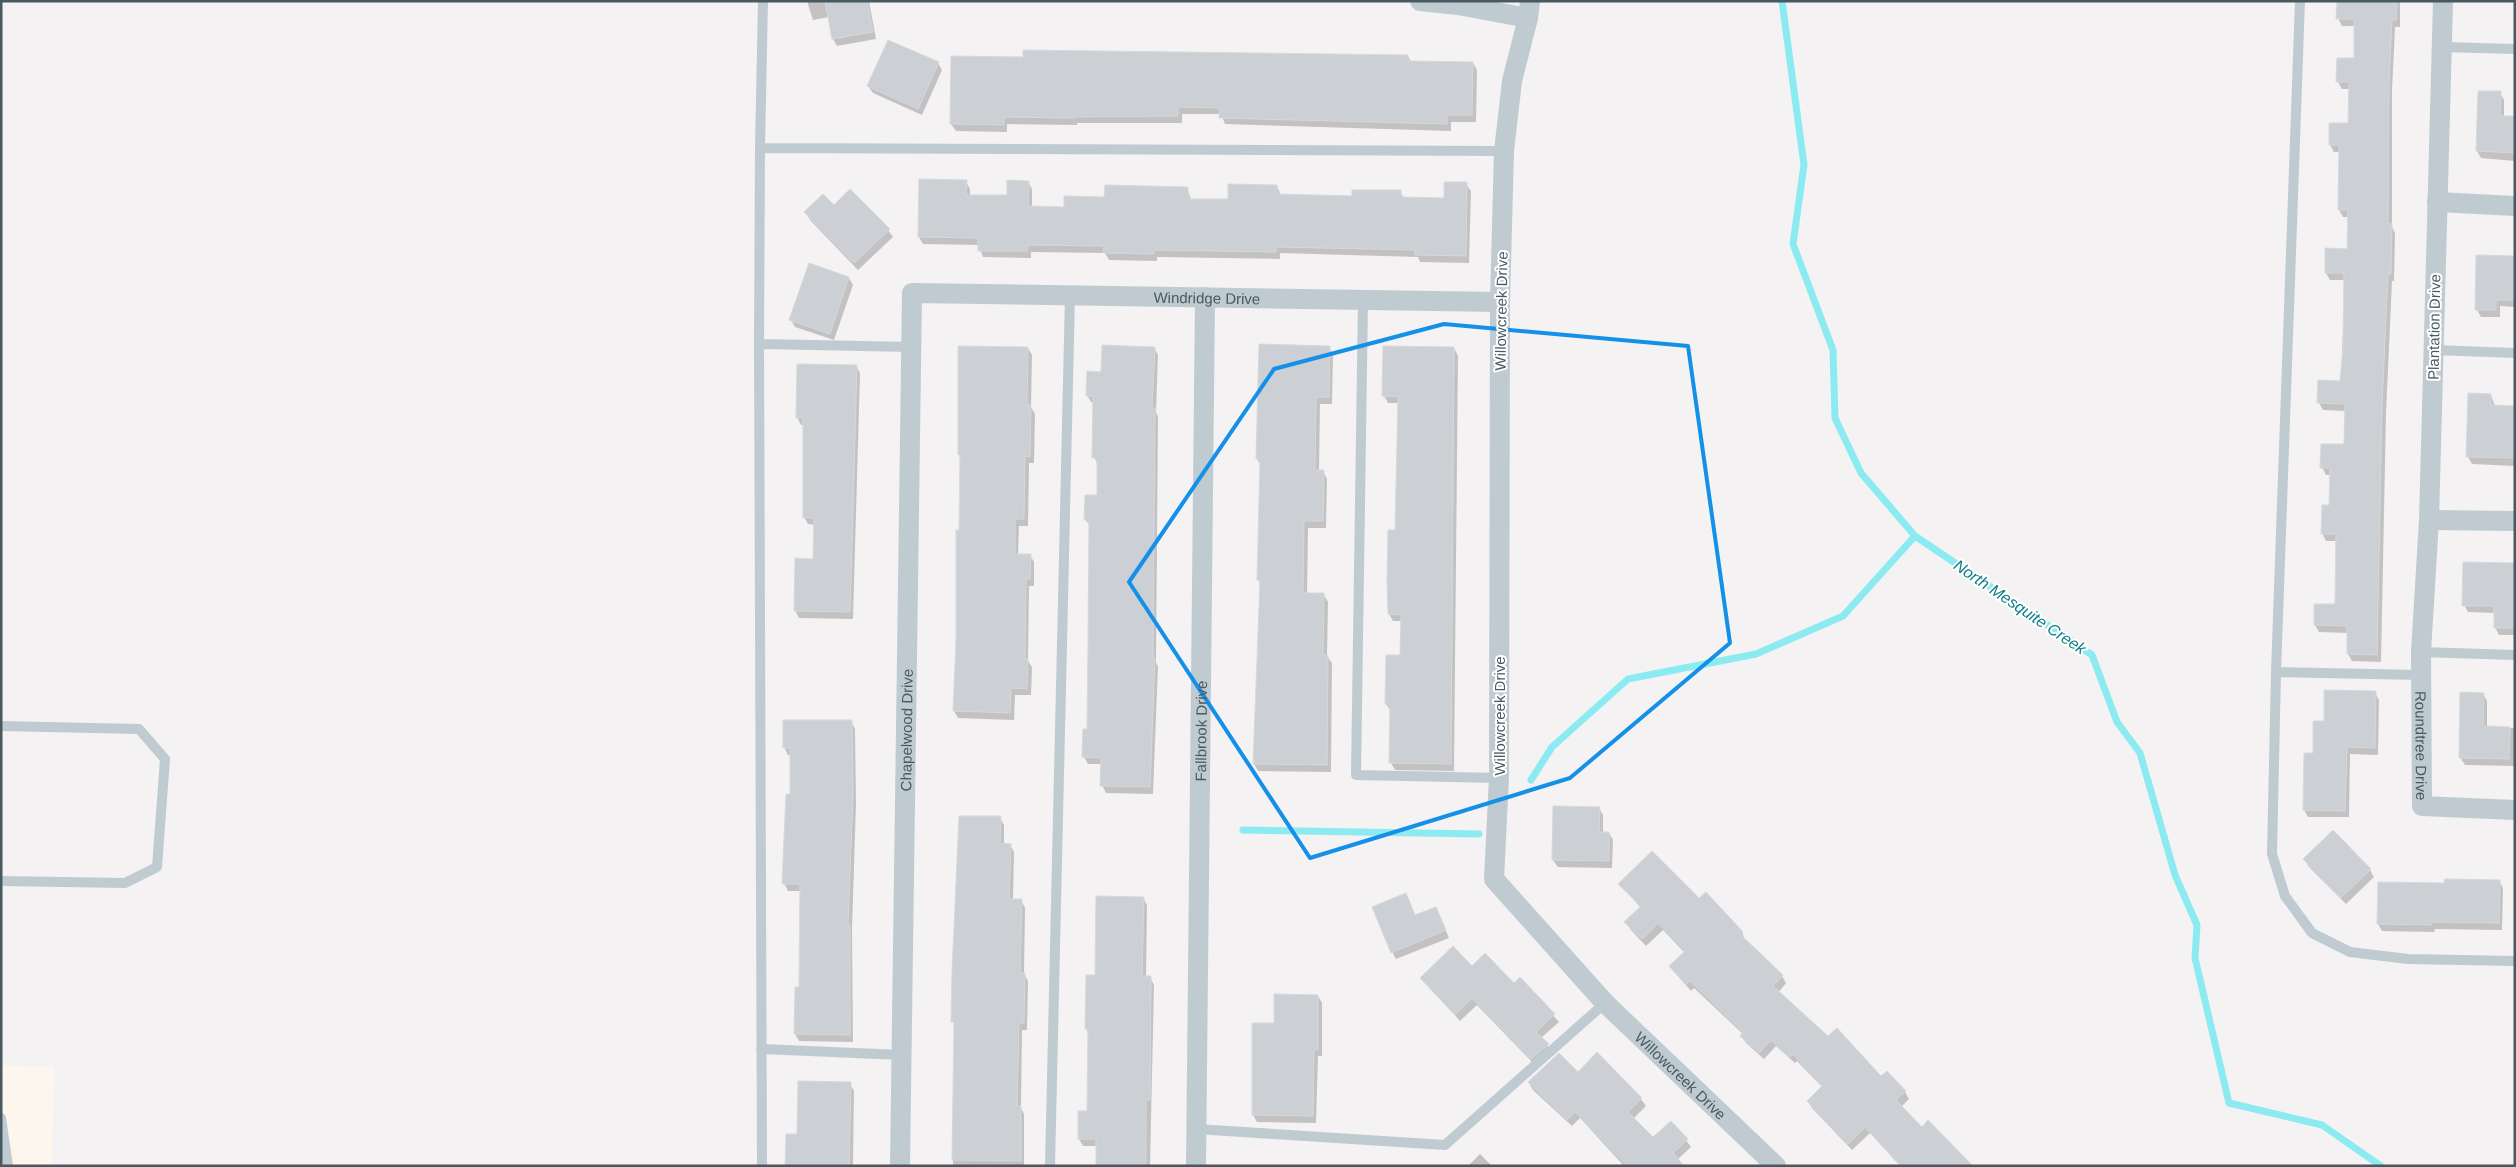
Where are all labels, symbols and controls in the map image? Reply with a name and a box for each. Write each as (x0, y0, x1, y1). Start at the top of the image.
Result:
street label: Willowcreek Drive (1491, 251, 1511, 371)
street label: Plantation Drive (2425, 274, 2443, 380)
street label: Windridge Drive (1153, 288, 1260, 307)
water label: North Mesquite Creek (1951, 556, 2090, 658)
street label: Willowcreek Drive (1491, 656, 1508, 776)
street label: Chapelwood Drive (897, 669, 915, 791)
street label: Fallbrook Drive (1191, 680, 1210, 782)
street label: Roundtree Drive (2413, 691, 2430, 800)
street label: Willowcreek Drive (1632, 1028, 1730, 1123)

